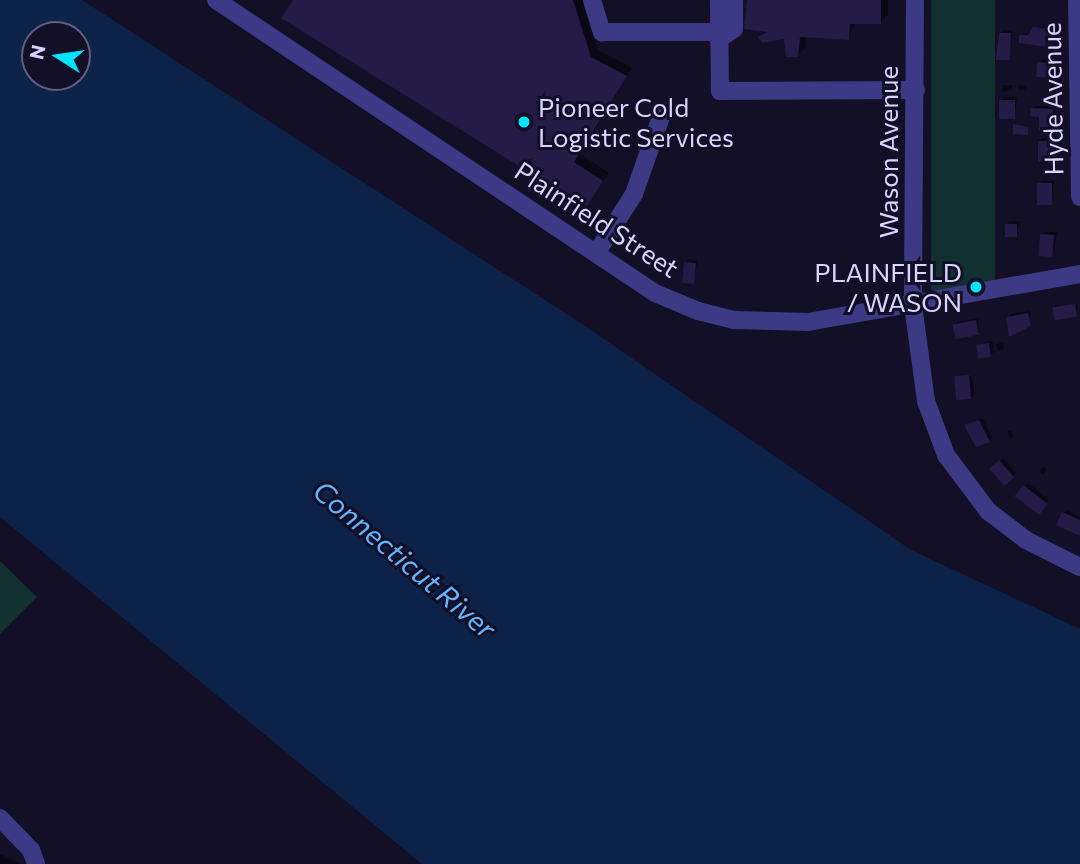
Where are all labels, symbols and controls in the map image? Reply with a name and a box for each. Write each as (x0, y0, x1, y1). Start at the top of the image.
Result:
north arrow (21, 21, 91, 91)
street label: Hyde Avenue (1035, 22, 1069, 176)
text: N (24, 43, 50, 61)
street label: Wason Avenue (872, 66, 904, 238)
place label: Pioneer Cold Logistic Services (538, 91, 734, 152)
marker: Pioneer Cold Logistic Services (516, 114, 532, 130)
street label: Plainfield Street (509, 154, 685, 284)
place label: PLAINFIELD / WASON (814, 256, 962, 318)
marker: PLAINFIELD / WASON (968, 279, 984, 295)
water label: Connecticut River (307, 473, 503, 645)

